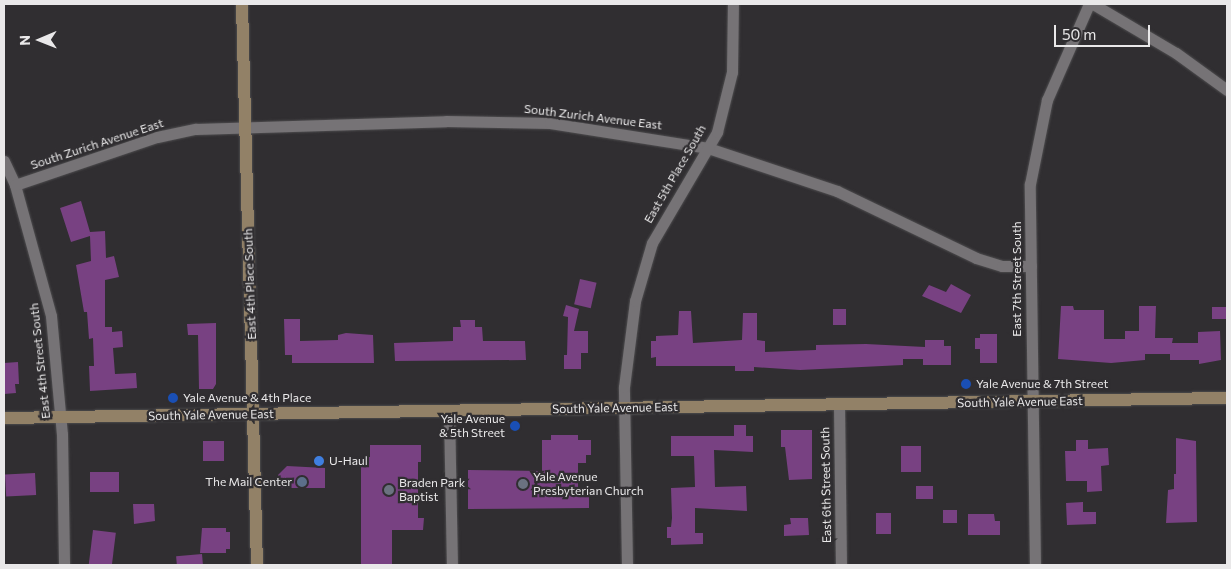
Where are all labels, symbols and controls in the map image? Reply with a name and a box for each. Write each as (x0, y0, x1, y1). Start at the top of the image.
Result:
north arrow (15, 15, 65, 65)
scale bar (1056, 15, 1152, 47)
text: 50 m (1062, 25, 1096, 43)
text: N (16, 35, 33, 46)
street label: South Zurich Avenue East (523, 101, 663, 133)
street label: South Zurich Avenue East (29, 116, 165, 172)
street label: East 5th Place South (641, 122, 709, 226)
street label: East 7th Street South (1010, 221, 1024, 337)
street label: East 4th Place South (241, 228, 259, 340)
street label: East 4th Street South (27, 302, 53, 420)
place label: Yale Avenue & 7th Street (976, 377, 1108, 391)
marker: Yale Avenue & 7th Street (960, 378, 972, 390)
place label: Yale Avenue & 4th Place (183, 391, 311, 405)
marker: Yale Avenue & 4th Place (167, 392, 179, 404)
street label: South Yale Avenue East (957, 394, 1083, 410)
street label: South Yale Avenue East (552, 400, 678, 416)
street label: South Yale Avenue East (148, 407, 274, 423)
place label: Yale Avenue & 5th Street (439, 412, 505, 440)
marker: Yale Avenue & 5th Street (509, 420, 521, 432)
street label: East 6th Street South (818, 427, 834, 543)
place label: U-Haul (329, 454, 368, 468)
marker: U-Haul (313, 455, 325, 467)
place label: Yale Avenue Presbyterian Church (533, 470, 644, 498)
place label: The Mail Center (205, 475, 292, 489)
marker: The Mail Center (296, 476, 308, 488)
place label: Braden Park Baptist (399, 476, 465, 504)
marker: Yale Avenue Presbyterian Church (517, 478, 529, 490)
marker: Braden Park Baptist (383, 484, 395, 496)

